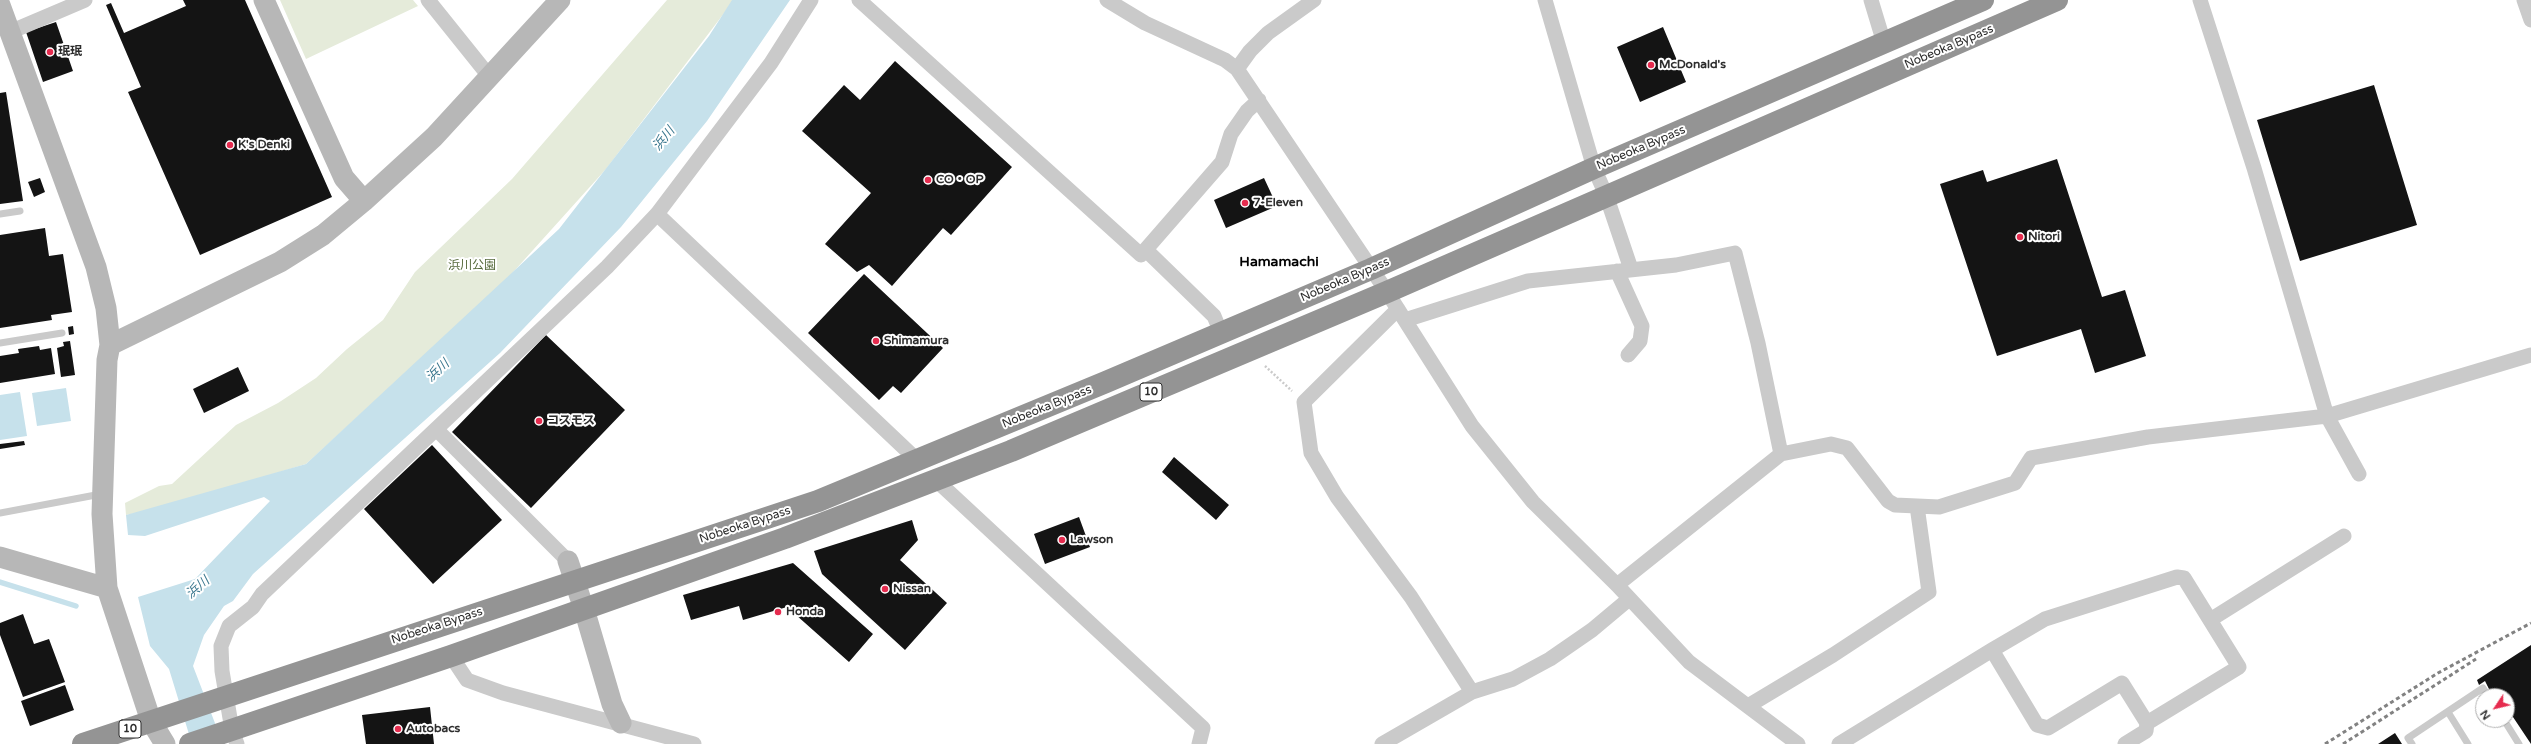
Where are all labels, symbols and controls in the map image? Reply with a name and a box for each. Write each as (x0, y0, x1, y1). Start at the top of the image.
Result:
street label: Nobeoka Bypass (1902, 22, 1996, 72)
place label: 珉珉 (58, 45, 82, 59)
marker: 珉珉 (45, 47, 55, 57)
place label: McDonald's (1659, 58, 1726, 72)
marker: McDonald's (1646, 60, 1656, 70)
street label: Nobeoka Bypass (1594, 123, 1688, 173)
water label: 浜川 (650, 124, 678, 154)
place label: K's Denki (238, 138, 290, 152)
marker: K's Denki (225, 140, 235, 150)
place label: CO・OP (936, 173, 984, 187)
marker: CO・OP (923, 175, 933, 185)
place label: 7-Eleven (1253, 196, 1303, 210)
marker: 7-Eleven (1240, 198, 1250, 208)
place label: Nitori (2028, 230, 2060, 244)
marker: Nitori (2015, 232, 2025, 242)
district label: Hamamachi (1239, 254, 1319, 270)
street label: Nobeoka Bypass (1298, 255, 1392, 305)
park label: 浜川公園 (448, 259, 496, 273)
place label: Shimamura (884, 334, 949, 348)
marker: Shimamura (871, 336, 881, 346)
water label: 浜川 (423, 356, 453, 386)
street label: Nobeoka Bypass (1000, 383, 1094, 431)
road number: 10 (1140, 383, 1162, 401)
place label: コスモス (547, 414, 595, 428)
marker: コスモス (534, 416, 544, 426)
street label: Nobeoka Bypass (698, 503, 792, 547)
place label: Lawson (1070, 533, 1113, 547)
marker: Lawson (1057, 535, 1067, 545)
water label: 浜川 (183, 574, 213, 602)
place label: Nissan (893, 582, 931, 596)
marker: Nissan (880, 584, 890, 594)
street label: Nobeoka Bypass (390, 604, 484, 648)
place label: Honda (786, 605, 824, 619)
marker: Honda (773, 607, 783, 617)
north arrow (2475, 688, 2515, 728)
text: N (2478, 707, 2493, 722)
road number: 10 (119, 720, 141, 738)
place label: Autobacs (406, 722, 460, 736)
marker: Autobacs (393, 724, 403, 734)

